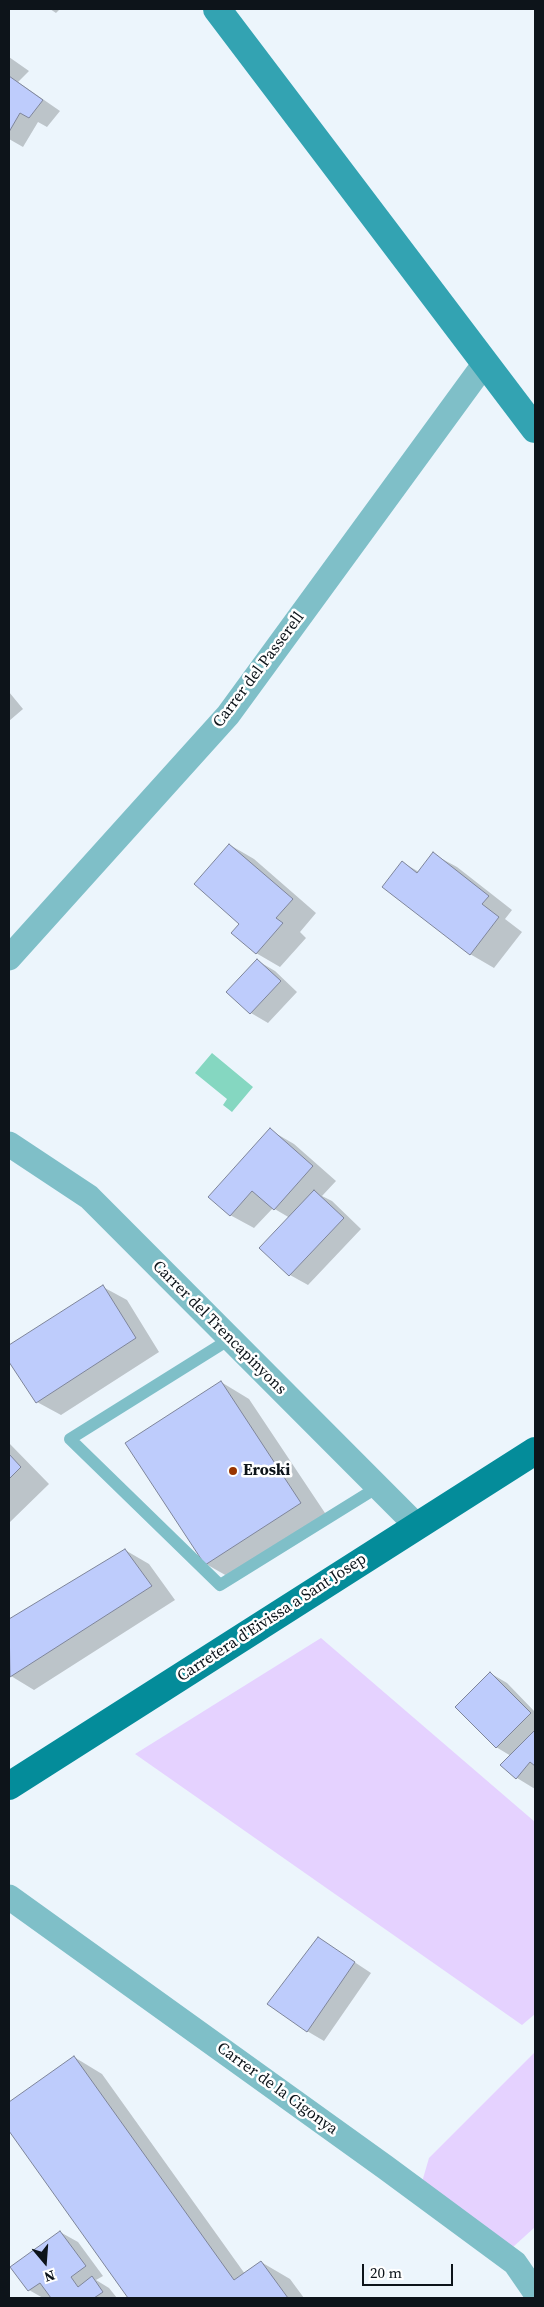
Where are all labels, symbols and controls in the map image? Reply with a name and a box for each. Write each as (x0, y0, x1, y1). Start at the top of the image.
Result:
street label: Carrer del Passerell (209, 609, 309, 731)
street label: Carrer del Trencapinyons (148, 1257, 290, 1399)
place label: Eroski (243, 1461, 290, 1481)
marker: Eroski (227, 1465, 239, 1477)
street label: Carretera d'Eivissa a Sant Josep (174, 1550, 370, 1686)
street label: Carrer de la Cigonya (213, 2039, 341, 2139)
north arrow (20, 2237, 70, 2287)
scale bar (364, 2254, 455, 2286)
text: 20 m (370, 2262, 402, 2283)
text: N (42, 2265, 58, 2287)

